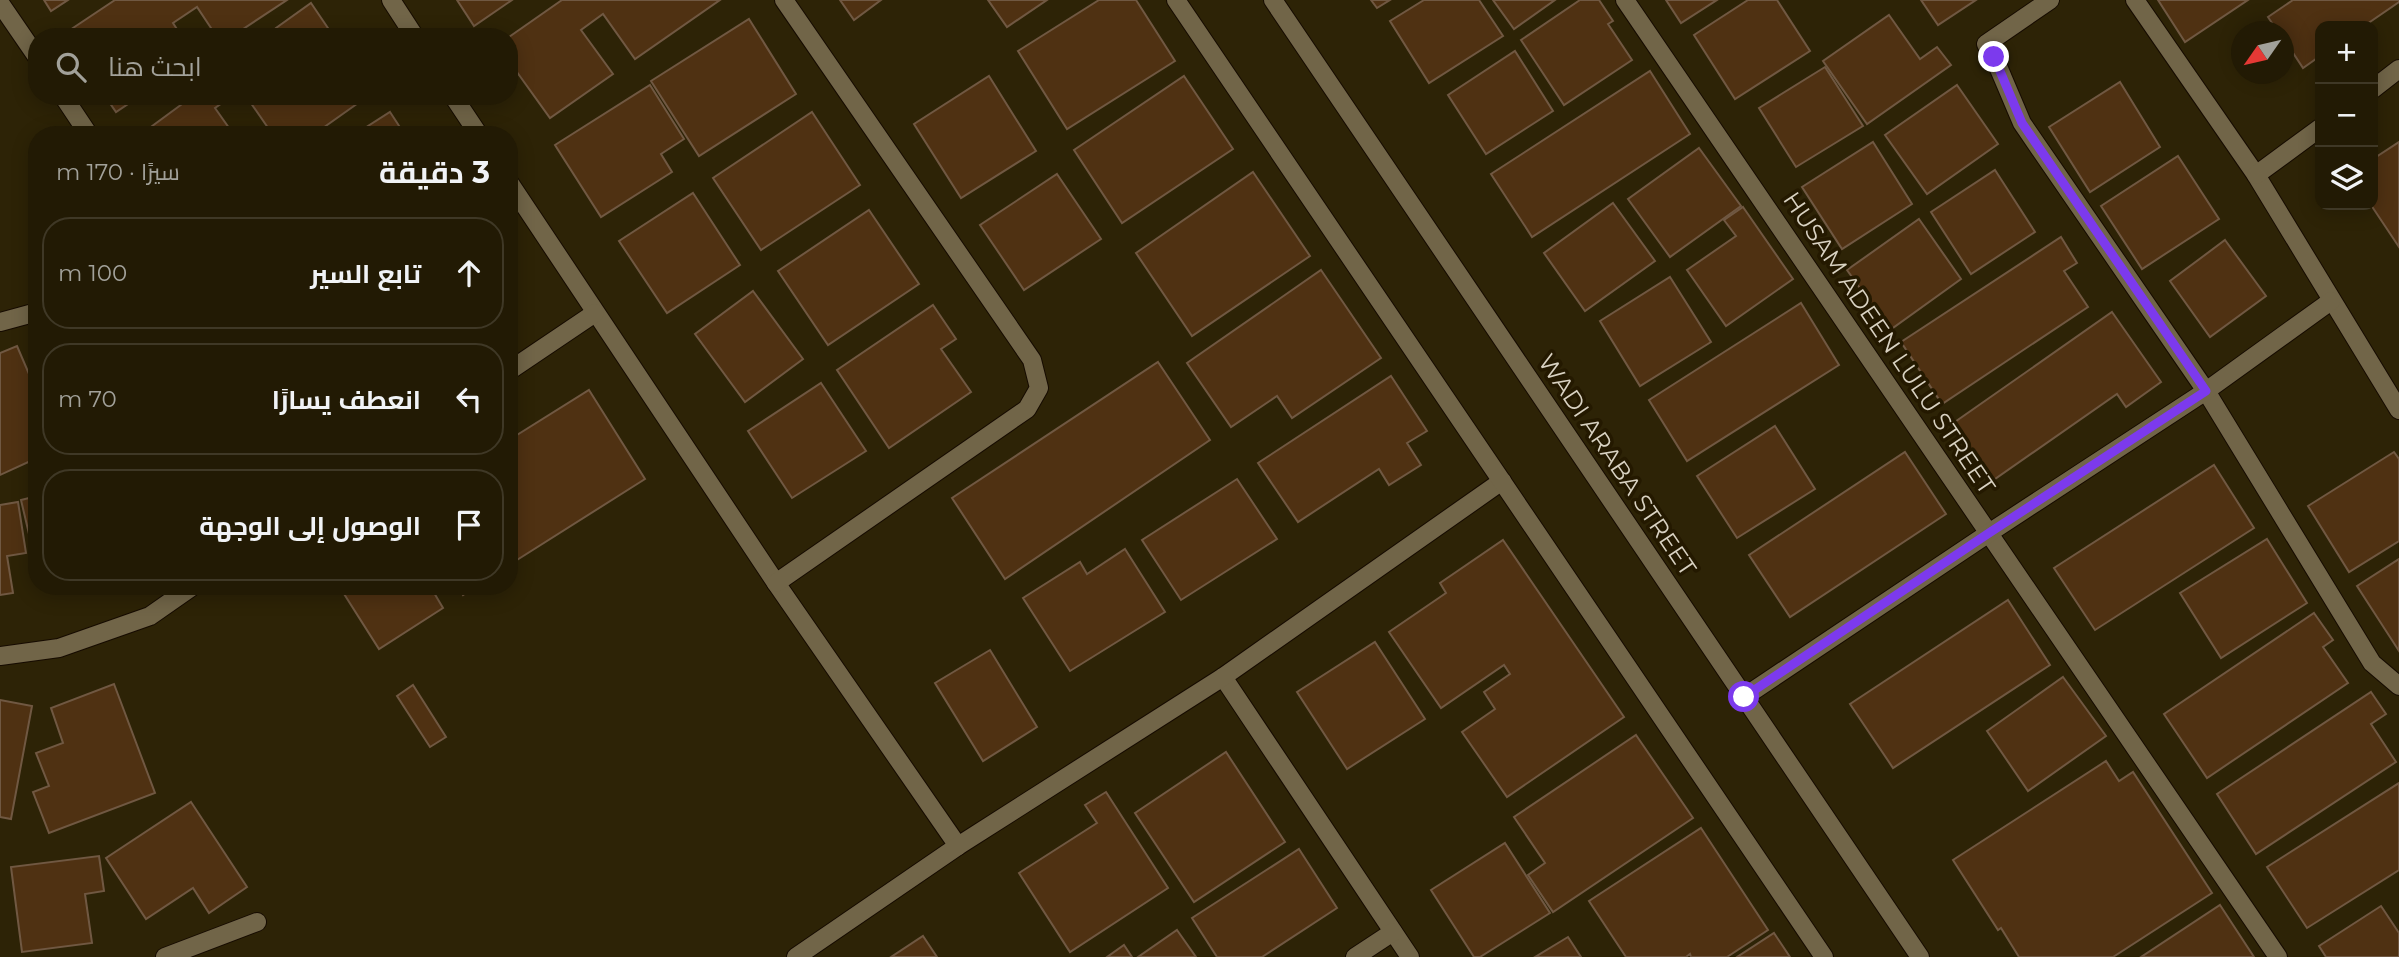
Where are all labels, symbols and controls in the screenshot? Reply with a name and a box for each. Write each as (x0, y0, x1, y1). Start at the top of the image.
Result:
north arrow (2231, 21, 2294, 84)
map controls (2315, 21, 2378, 210)
button: + (2315, 21, 2378, 84)
search box (28, 28, 518, 105)
route end (1978, 41, 2009, 72)
icon: search (52, 48, 90, 86)
text: ابحث هنا (108, 51, 202, 83)
button: − (2315, 84, 2378, 147)
button: layers (2315, 147, 2378, 210)
text: 3 دقيقة (379, 154, 490, 191)
text: سيرًا · 170 m (56, 158, 180, 186)
street label: HUSAM ADEEN LULU STREET (1777, 186, 2002, 499)
icon: ahead (450, 254, 488, 292)
text: تابع السير (310, 258, 421, 290)
text: 100 m (58, 259, 127, 287)
street label: WADI ARABA STREET (1532, 348, 1703, 581)
icon: left (450, 380, 488, 418)
text: انعطف يسارًا (272, 384, 421, 416)
text: 70 m (58, 385, 117, 413)
icon: arrive (450, 506, 488, 544)
text: الوصول إلى الوجهة (199, 510, 421, 542)
route start (1728, 681, 1759, 712)

